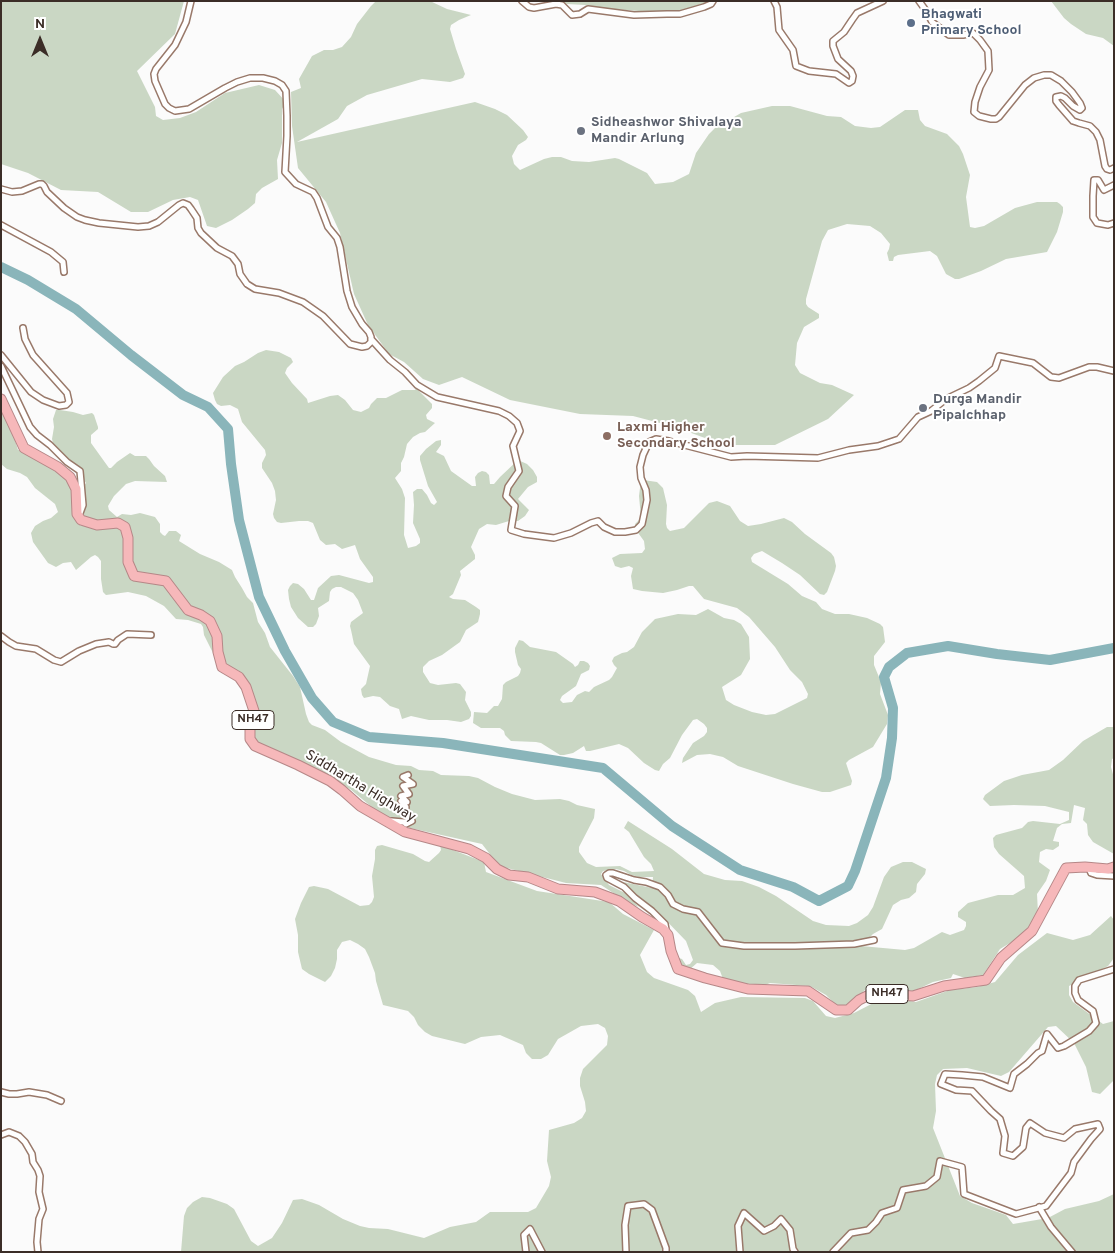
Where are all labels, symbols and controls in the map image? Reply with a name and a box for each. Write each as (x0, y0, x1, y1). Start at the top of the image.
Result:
place label: Bhagwati Primary School (921, 7, 1022, 40)
north arrow (15, 15, 65, 65)
text: N (35, 16, 45, 33)
marker: Bhagwati Primary School (905, 17, 917, 29)
place label: Sidheashwor Shivalaya Mandir Arlung (591, 115, 741, 148)
marker: Sidheashwor Shivalaya Mandir Arlung (575, 125, 587, 137)
place label: Durga Mandir Pipalchhap (933, 392, 1022, 424)
marker: Durga Mandir Pipalchhap (917, 402, 929, 414)
place label: Laxmi Higher Secondary School (617, 420, 735, 452)
marker: Laxmi Higher Secondary School (601, 430, 613, 442)
road number: NH47 (232, 710, 274, 730)
street label: Siddhartha Highway (302, 747, 418, 827)
road number: NH47 (866, 984, 908, 1004)

